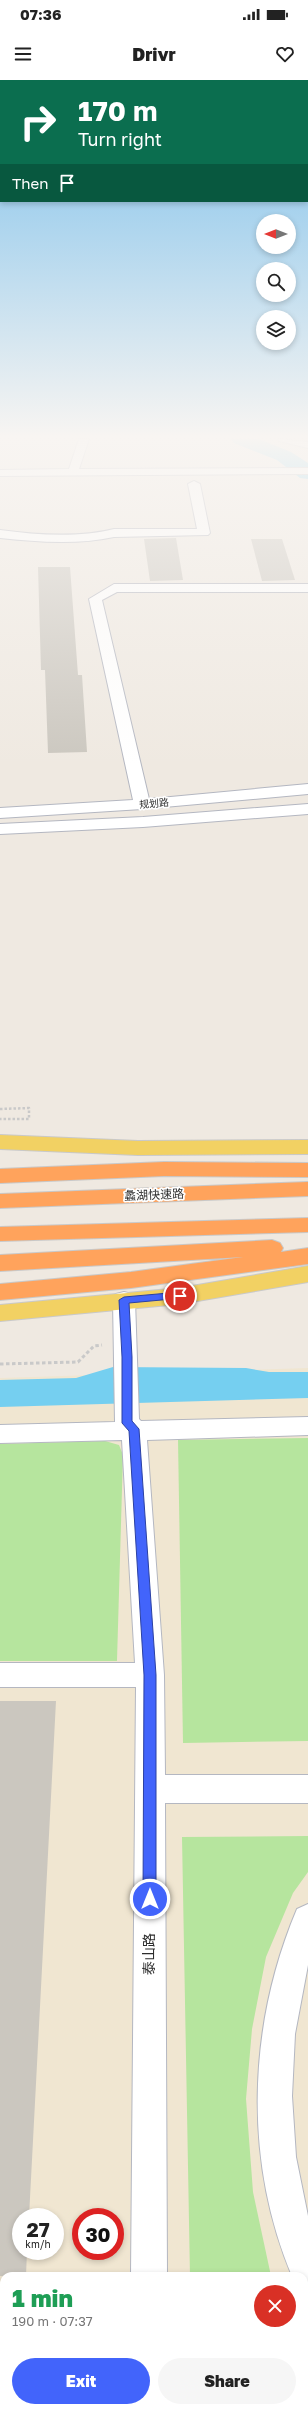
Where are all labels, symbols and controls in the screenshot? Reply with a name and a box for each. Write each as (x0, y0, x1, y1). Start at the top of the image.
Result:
text: 07:36 (20, 5, 61, 23)
icon: menu (12, 43, 34, 65)
text: Drivr (132, 43, 176, 65)
icon: heart (274, 43, 296, 65)
text: 170 m (78, 94, 157, 127)
icon: right (12, 96, 64, 148)
text: Turn right (78, 128, 162, 150)
icon: arrive (56, 172, 78, 194)
text: Then (12, 174, 48, 192)
north arrow (256, 214, 296, 254)
map controls (256, 214, 296, 350)
button: search (256, 262, 296, 302)
button: layers (256, 310, 296, 350)
street label: 规划路 (139, 796, 169, 810)
street label: 蠡湖快速路 (124, 1186, 184, 1203)
pin (163, 1279, 197, 1313)
icon: arrive (169, 1285, 191, 1307)
position arrow (129, 1878, 171, 1920)
street label: 泰山路 (140, 1933, 157, 1975)
speed limit sign: 30 (72, 2208, 124, 2260)
text: 27 (26, 2217, 50, 2241)
text: km/h (25, 2238, 51, 2250)
text: 1 min (12, 2283, 73, 2312)
button: close (254, 2285, 296, 2327)
text: 190 m · 07:37 (12, 2313, 93, 2329)
button: Exit (12, 2358, 150, 2404)
button: Share (158, 2358, 296, 2404)

